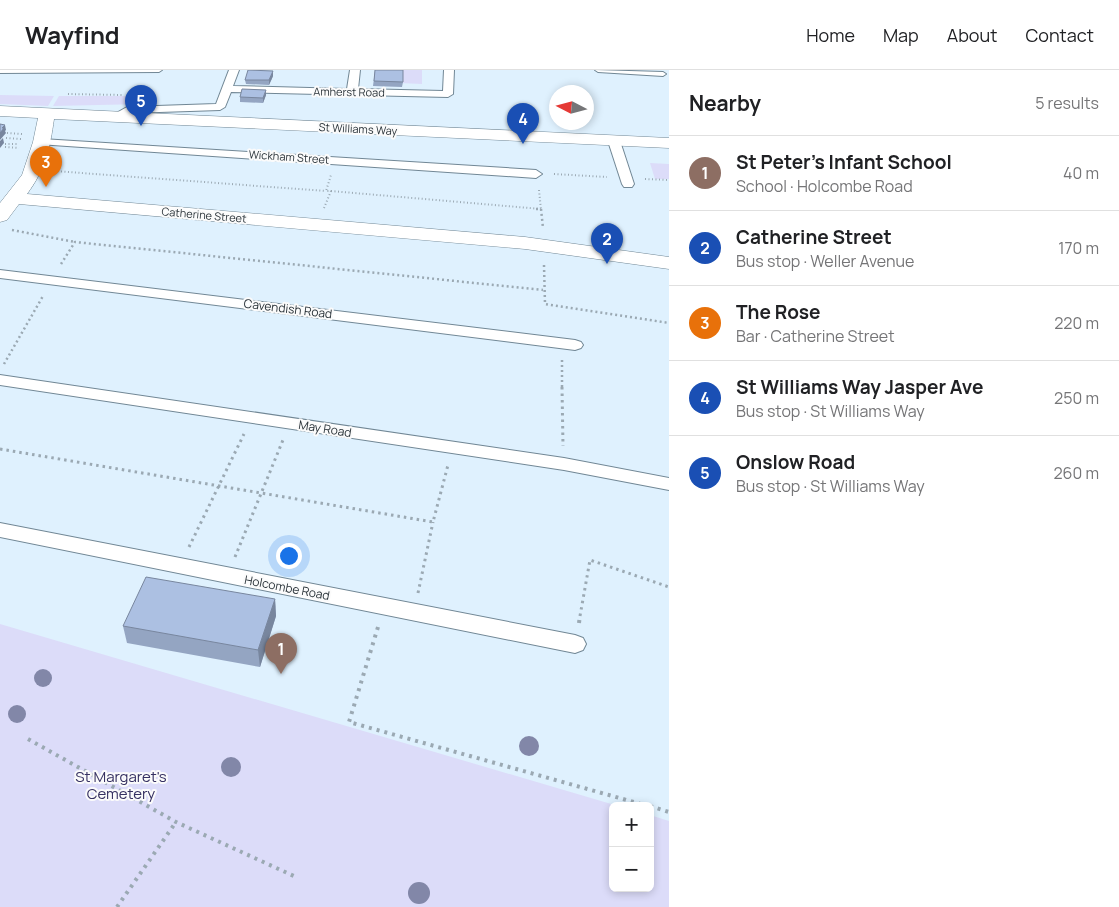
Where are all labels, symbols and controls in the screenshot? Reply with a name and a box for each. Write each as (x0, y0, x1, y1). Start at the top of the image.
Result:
text: Wayfind (25, 18, 120, 51)
text: Home (806, 23, 855, 47)
text: Map (883, 23, 919, 47)
text: About (947, 23, 997, 47)
text: Contact (1025, 23, 1094, 47)
street label: Amherst Road (313, 83, 385, 100)
pin: 5 (125, 85, 157, 126)
north arrow (549, 85, 594, 130)
text: Nearby (689, 89, 761, 117)
text: 5 results (1035, 92, 1099, 114)
pin: 4 (507, 103, 539, 144)
street label: St Williams Way (318, 119, 398, 138)
pin: 3 (30, 146, 62, 187)
street label: Wickham Street (248, 146, 330, 167)
text: St Peter's Infant School (736, 149, 952, 175)
text: 1 (701, 162, 709, 184)
text: 40 m (1063, 162, 1099, 184)
text: School · Holcombe Road (736, 175, 913, 197)
street label: Catherine Street (161, 203, 247, 226)
pin: 2 (591, 223, 623, 264)
text: Catherine Street (736, 224, 892, 250)
text: 2 (700, 237, 710, 259)
text: 170 m (1058, 237, 1099, 259)
text: Bus stop · Weller Avenue (736, 250, 914, 272)
street label: Cavendish Road (243, 295, 333, 322)
text: The Rose (736, 299, 820, 325)
text: 3 (700, 312, 710, 334)
text: 220 m (1054, 312, 1099, 334)
text: Bar · Catherine Street (736, 325, 895, 347)
text: St Williams Way Jasper Ave (736, 374, 983, 400)
text: 4 (700, 387, 710, 409)
text: 250 m (1054, 387, 1099, 409)
text: Bus stop · St Williams Way (736, 400, 925, 422)
street label: May Road (297, 416, 353, 441)
text: Onslow Road (736, 449, 855, 475)
text: 5 (700, 462, 710, 484)
text: 260 m (1053, 462, 1099, 484)
text: Bus stop · St Williams Way (736, 475, 925, 497)
your location (276, 543, 302, 569)
street label: Holcombe Road (243, 571, 331, 604)
pin: 1 (265, 633, 297, 674)
park label: St Margaret's Cemetery (75, 766, 167, 804)
map controls (609, 802, 654, 892)
button: + (609, 802, 654, 847)
button: − (609, 847, 654, 892)

